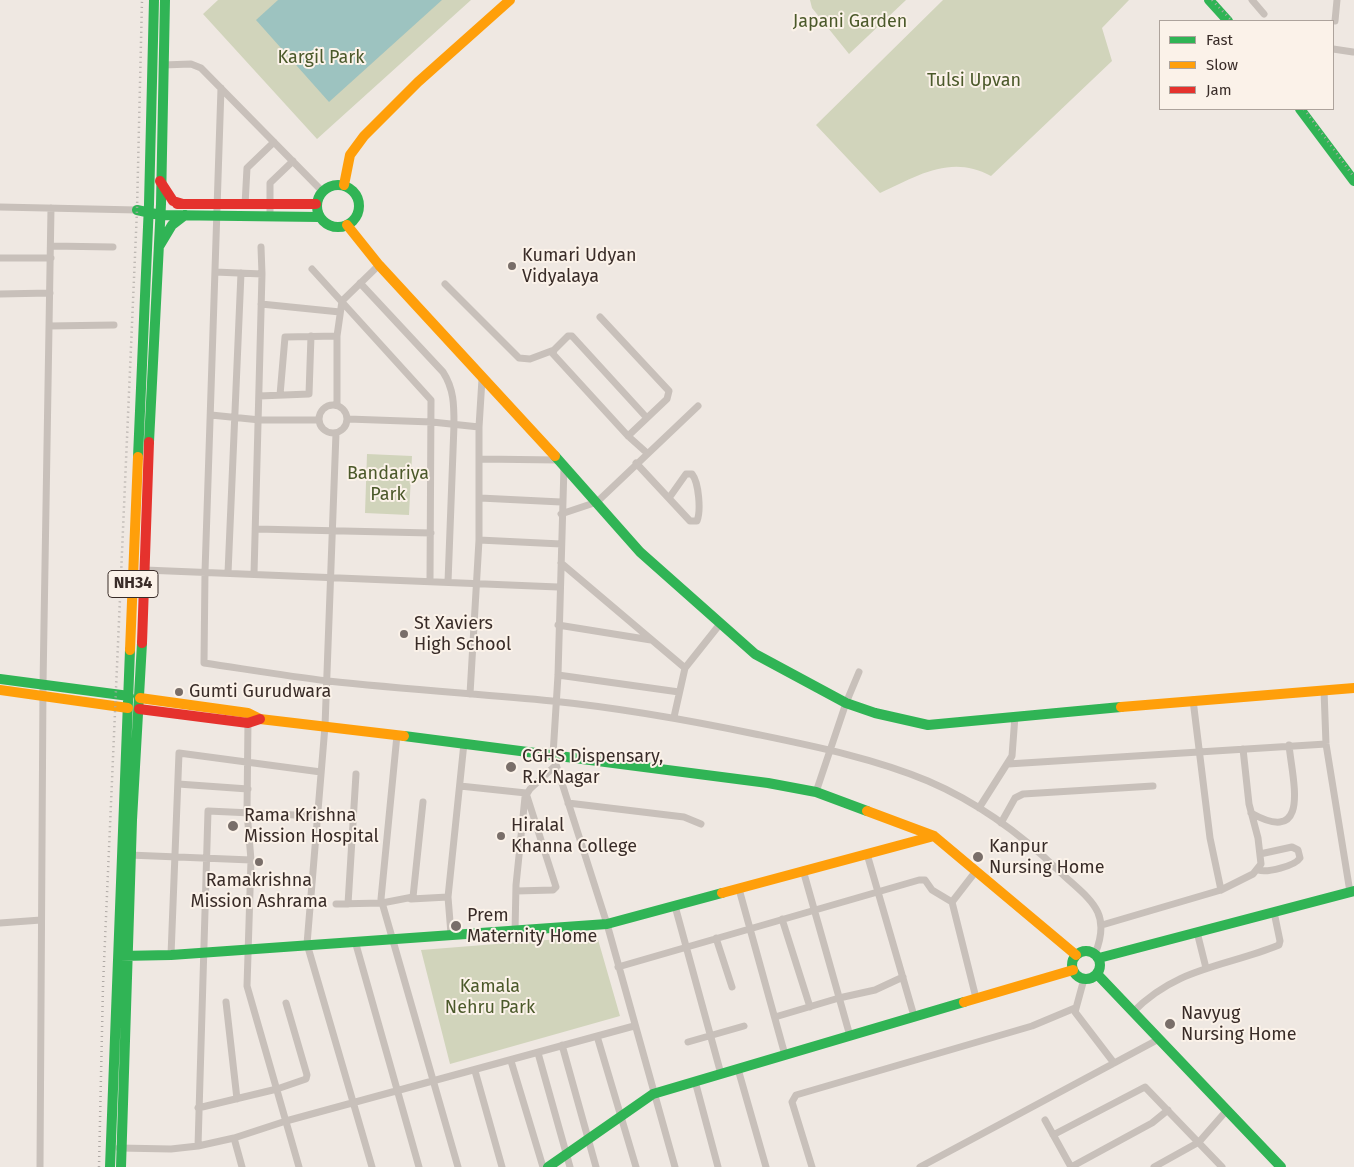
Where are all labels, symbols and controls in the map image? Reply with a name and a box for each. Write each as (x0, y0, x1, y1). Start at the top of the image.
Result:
park label: Japani Garden (793, 11, 907, 33)
legend (1159, 20, 1334, 110)
text: Fast (1206, 31, 1233, 49)
park label: Kargil Park (278, 47, 364, 69)
text: Slow (1206, 56, 1238, 74)
park label: Tulsi Upvan (927, 70, 1021, 92)
text: Jam (1206, 81, 1232, 99)
place label: Kumari Udyan Vidyalaya (522, 245, 637, 288)
marker: Kumari Udyan Vidyalaya (506, 260, 518, 272)
park label: Bandariya Park (347, 463, 429, 506)
road number: NH34 (108, 570, 158, 598)
place label: St Xaviers High School (414, 613, 511, 656)
marker: St Xaviers High School (398, 628, 410, 640)
place label: Gumti Gurudwara (189, 681, 331, 703)
marker: Gumti Gurudwara (173, 686, 185, 698)
place label: CGHS Dispensary, R.K.Nagar (522, 746, 663, 789)
marker: CGHS Dispensary, R.K.Nagar (504, 760, 518, 774)
place label: Rama Krishna Mission Hospital (244, 805, 379, 848)
place label: Hiralal Khanna College (511, 815, 637, 858)
marker: Rama Krishna Mission Hospital (226, 819, 240, 833)
marker: Hiralal Khanna College (495, 830, 507, 842)
place label: Kanpur Nursing Home (989, 836, 1105, 879)
marker: Kanpur Nursing Home (971, 850, 985, 864)
marker: Ramakrishna Mission Ashrama (253, 856, 265, 868)
place label: Ramakrishna Mission Ashrama (190, 870, 328, 912)
place label: Prem Maternity Home (467, 905, 597, 948)
marker: Prem Maternity Home (449, 919, 463, 933)
park label: Kamala Nehru Park (445, 976, 535, 1019)
place label: Navyug Nursing Home (1181, 1003, 1297, 1046)
marker: Navyug Nursing Home (1163, 1017, 1177, 1031)

